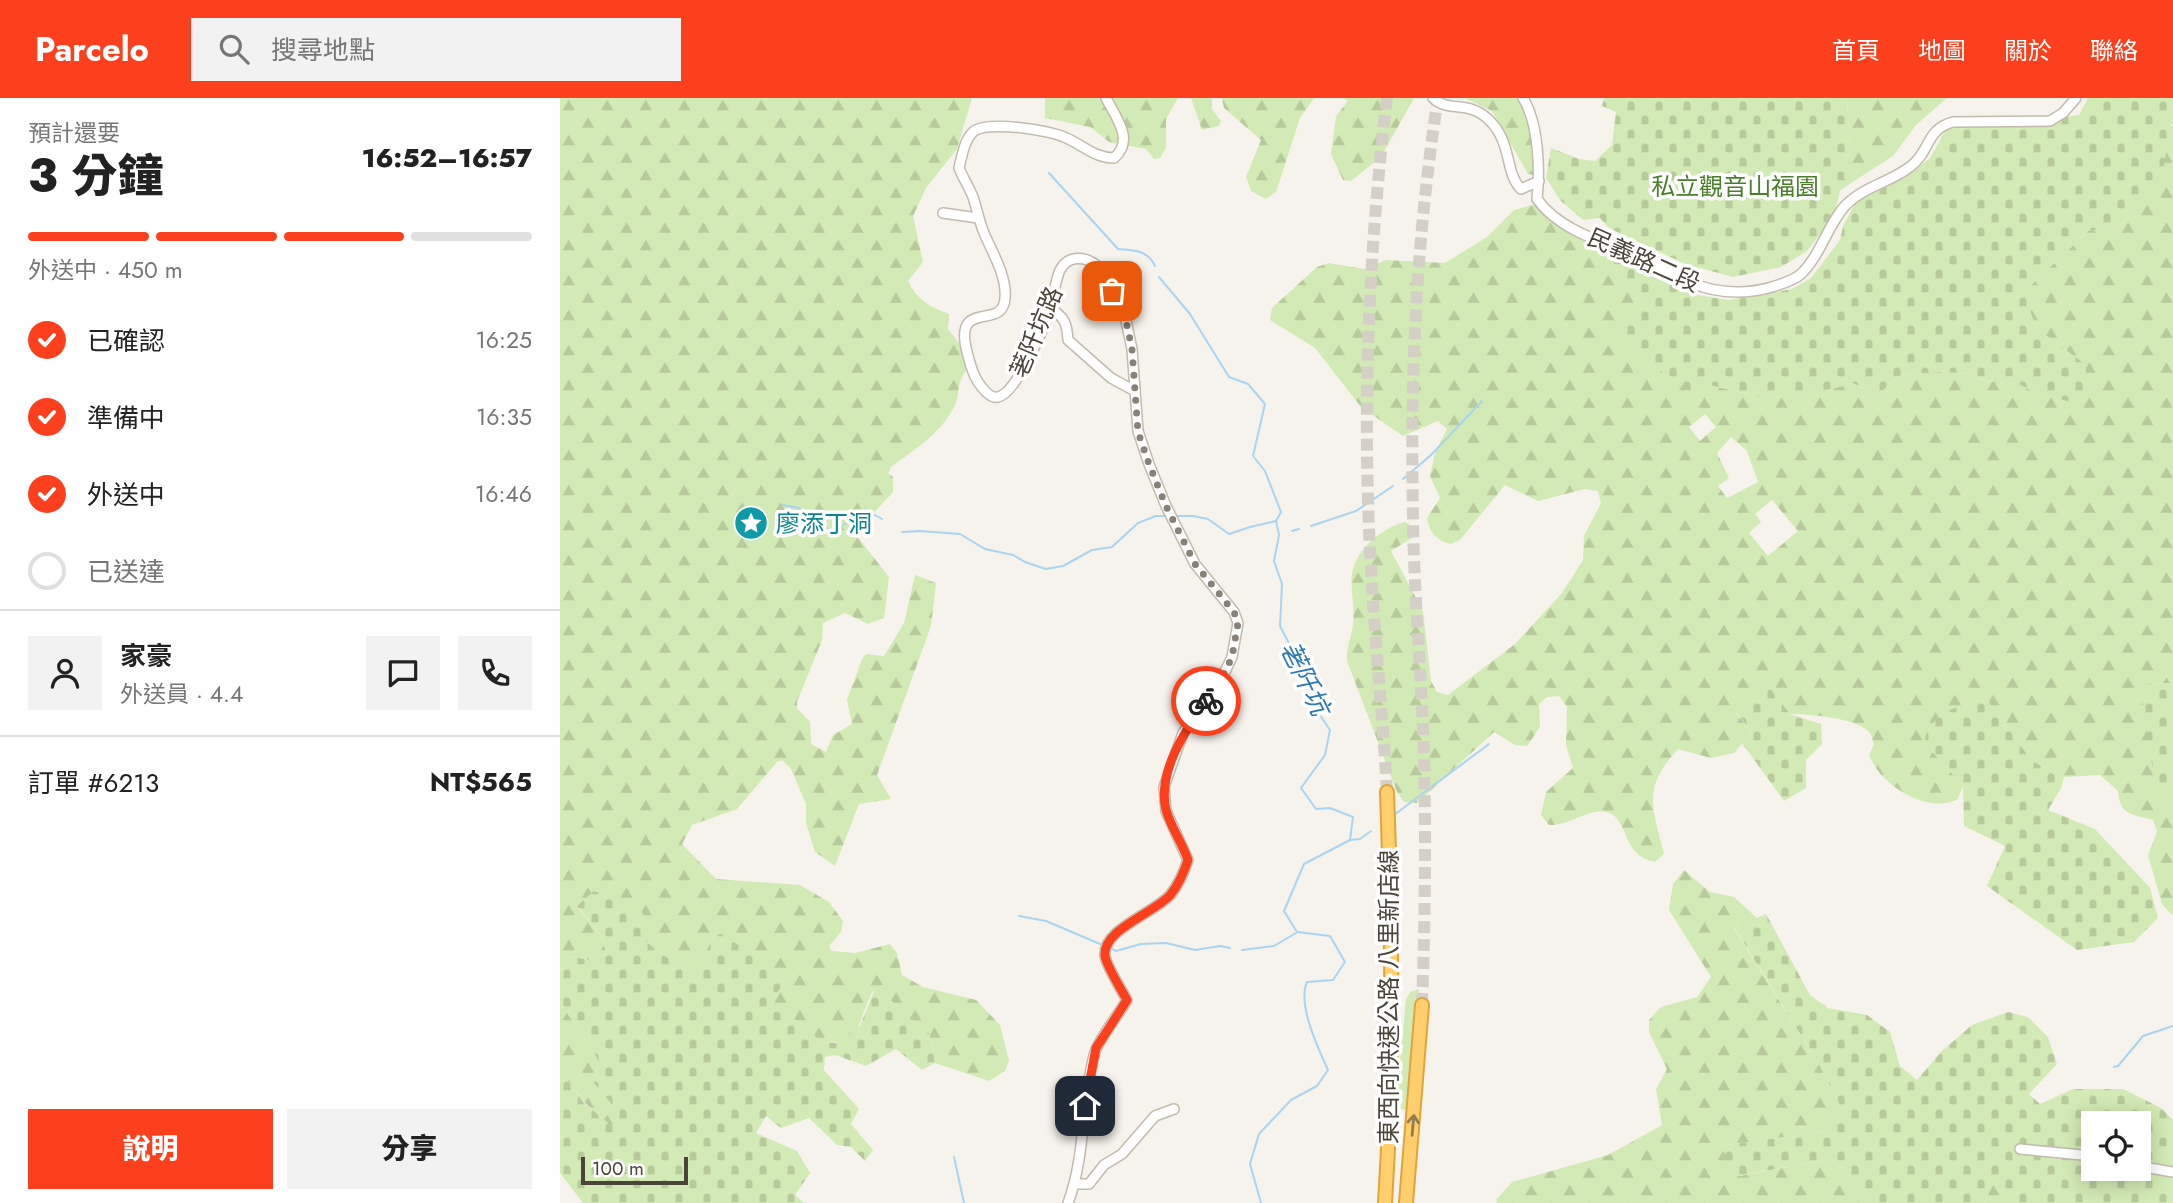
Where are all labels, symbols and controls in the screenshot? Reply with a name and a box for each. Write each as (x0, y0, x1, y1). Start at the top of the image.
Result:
search box (191, 18, 681, 81)
text: Parcelo (35, 26, 149, 73)
icon: search (215, 30, 253, 68)
text: 搜尋地點 (271, 31, 375, 69)
text: 首頁 (1832, 33, 1880, 68)
text: 地圖 (1918, 33, 1966, 68)
text: 關於 (2004, 33, 2052, 68)
text: 聯絡 (2090, 33, 2138, 68)
text: 預計還要 (28, 116, 120, 150)
text: 16:52–16:57 (362, 139, 532, 177)
text: 3 分鐘 (28, 143, 163, 209)
park label: 私立觀音山福園 (1651, 169, 1819, 204)
street label: 民義路二段 (1582, 220, 1706, 300)
text: 外送中 · 450 m (28, 253, 183, 287)
pin (1082, 261, 1142, 321)
icon: bag (1093, 272, 1131, 310)
street label: 荖阡坑路 (1001, 281, 1071, 383)
icon: check (28, 321, 66, 359)
text: 已確認 (87, 322, 165, 360)
text: 16:25 (475, 323, 532, 357)
icon: check (28, 398, 66, 436)
text: 準備中 (87, 399, 165, 437)
text: 16:35 (476, 400, 532, 434)
icon: check (28, 475, 66, 513)
text: 外送中 (87, 476, 165, 514)
text: 16:46 (475, 477, 532, 511)
place icon: 廖添丁洞 (732, 504, 770, 542)
place label: 廖添丁洞 (776, 506, 872, 541)
text: 已送達 (87, 553, 165, 591)
water label: 荖阡坑 (1271, 635, 1341, 725)
button: person (28, 636, 102, 710)
button: chat (366, 636, 440, 710)
button: phone (458, 636, 532, 710)
text: 家豪 (120, 637, 172, 675)
courier (1171, 666, 1241, 736)
text: 外送員 · 4.4 (120, 677, 243, 711)
icon: bike (1187, 682, 1225, 720)
text: NT$565 (430, 763, 532, 801)
text: 訂單 #6213 (28, 764, 159, 802)
street label: 東西向快速公路 八里新店線 (1371, 849, 1406, 1145)
pin (1055, 1076, 1115, 1136)
icon: home (1066, 1087, 1104, 1125)
button: 說明 (28, 1109, 273, 1189)
button: 分享 (287, 1109, 532, 1189)
map controls (2081, 1111, 2151, 1181)
button: locate (2081, 1111, 2151, 1181)
one-way arrow (1407, 1114, 1420, 1137)
scale bar (581, 1154, 688, 1186)
text: 100 m (592, 1155, 644, 1182)

